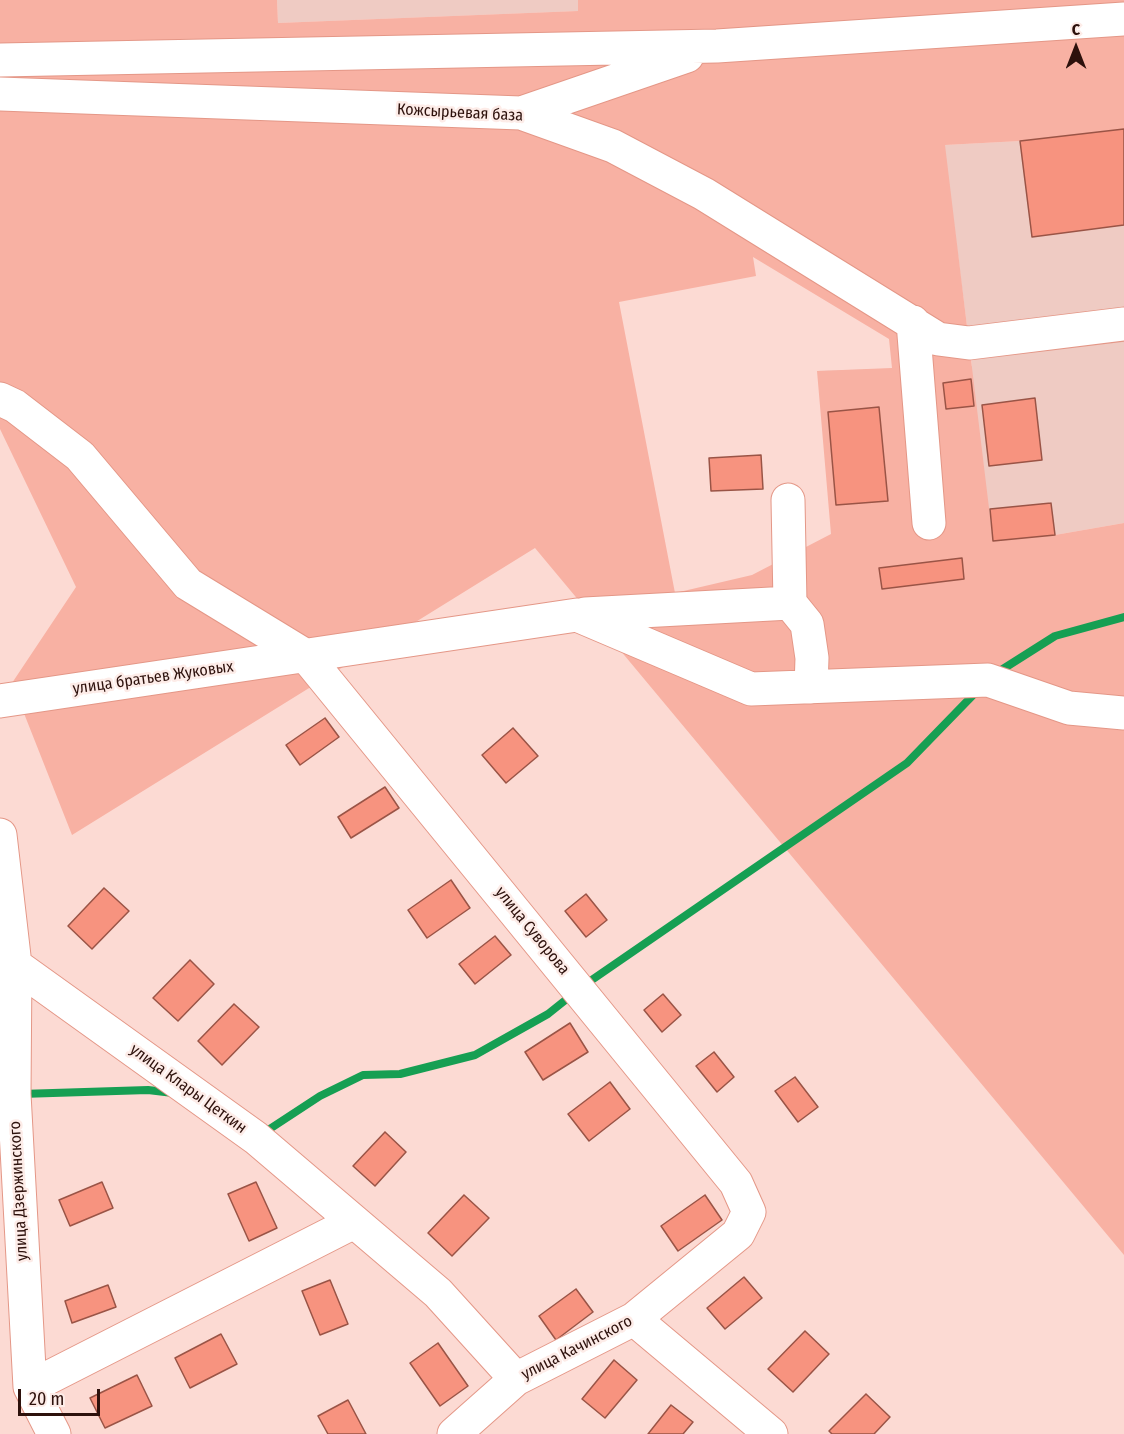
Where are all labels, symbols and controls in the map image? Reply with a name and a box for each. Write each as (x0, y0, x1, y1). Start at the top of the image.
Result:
north arrow (1046, 18, 1106, 78)
text: С (1072, 20, 1080, 39)
street label: Кожсырьевая база (396, 100, 524, 126)
street label: улица братьев Жуковых (71, 657, 235, 699)
street label: улица Суворова (491, 883, 573, 979)
street label: улица Клары Цеткин (126, 1040, 250, 1138)
street label: улица Дзержинского (6, 1120, 32, 1262)
street label: улица Качинского (518, 1312, 636, 1384)
scale bar (21, 1377, 104, 1415)
text: 20 m (29, 1388, 64, 1410)

